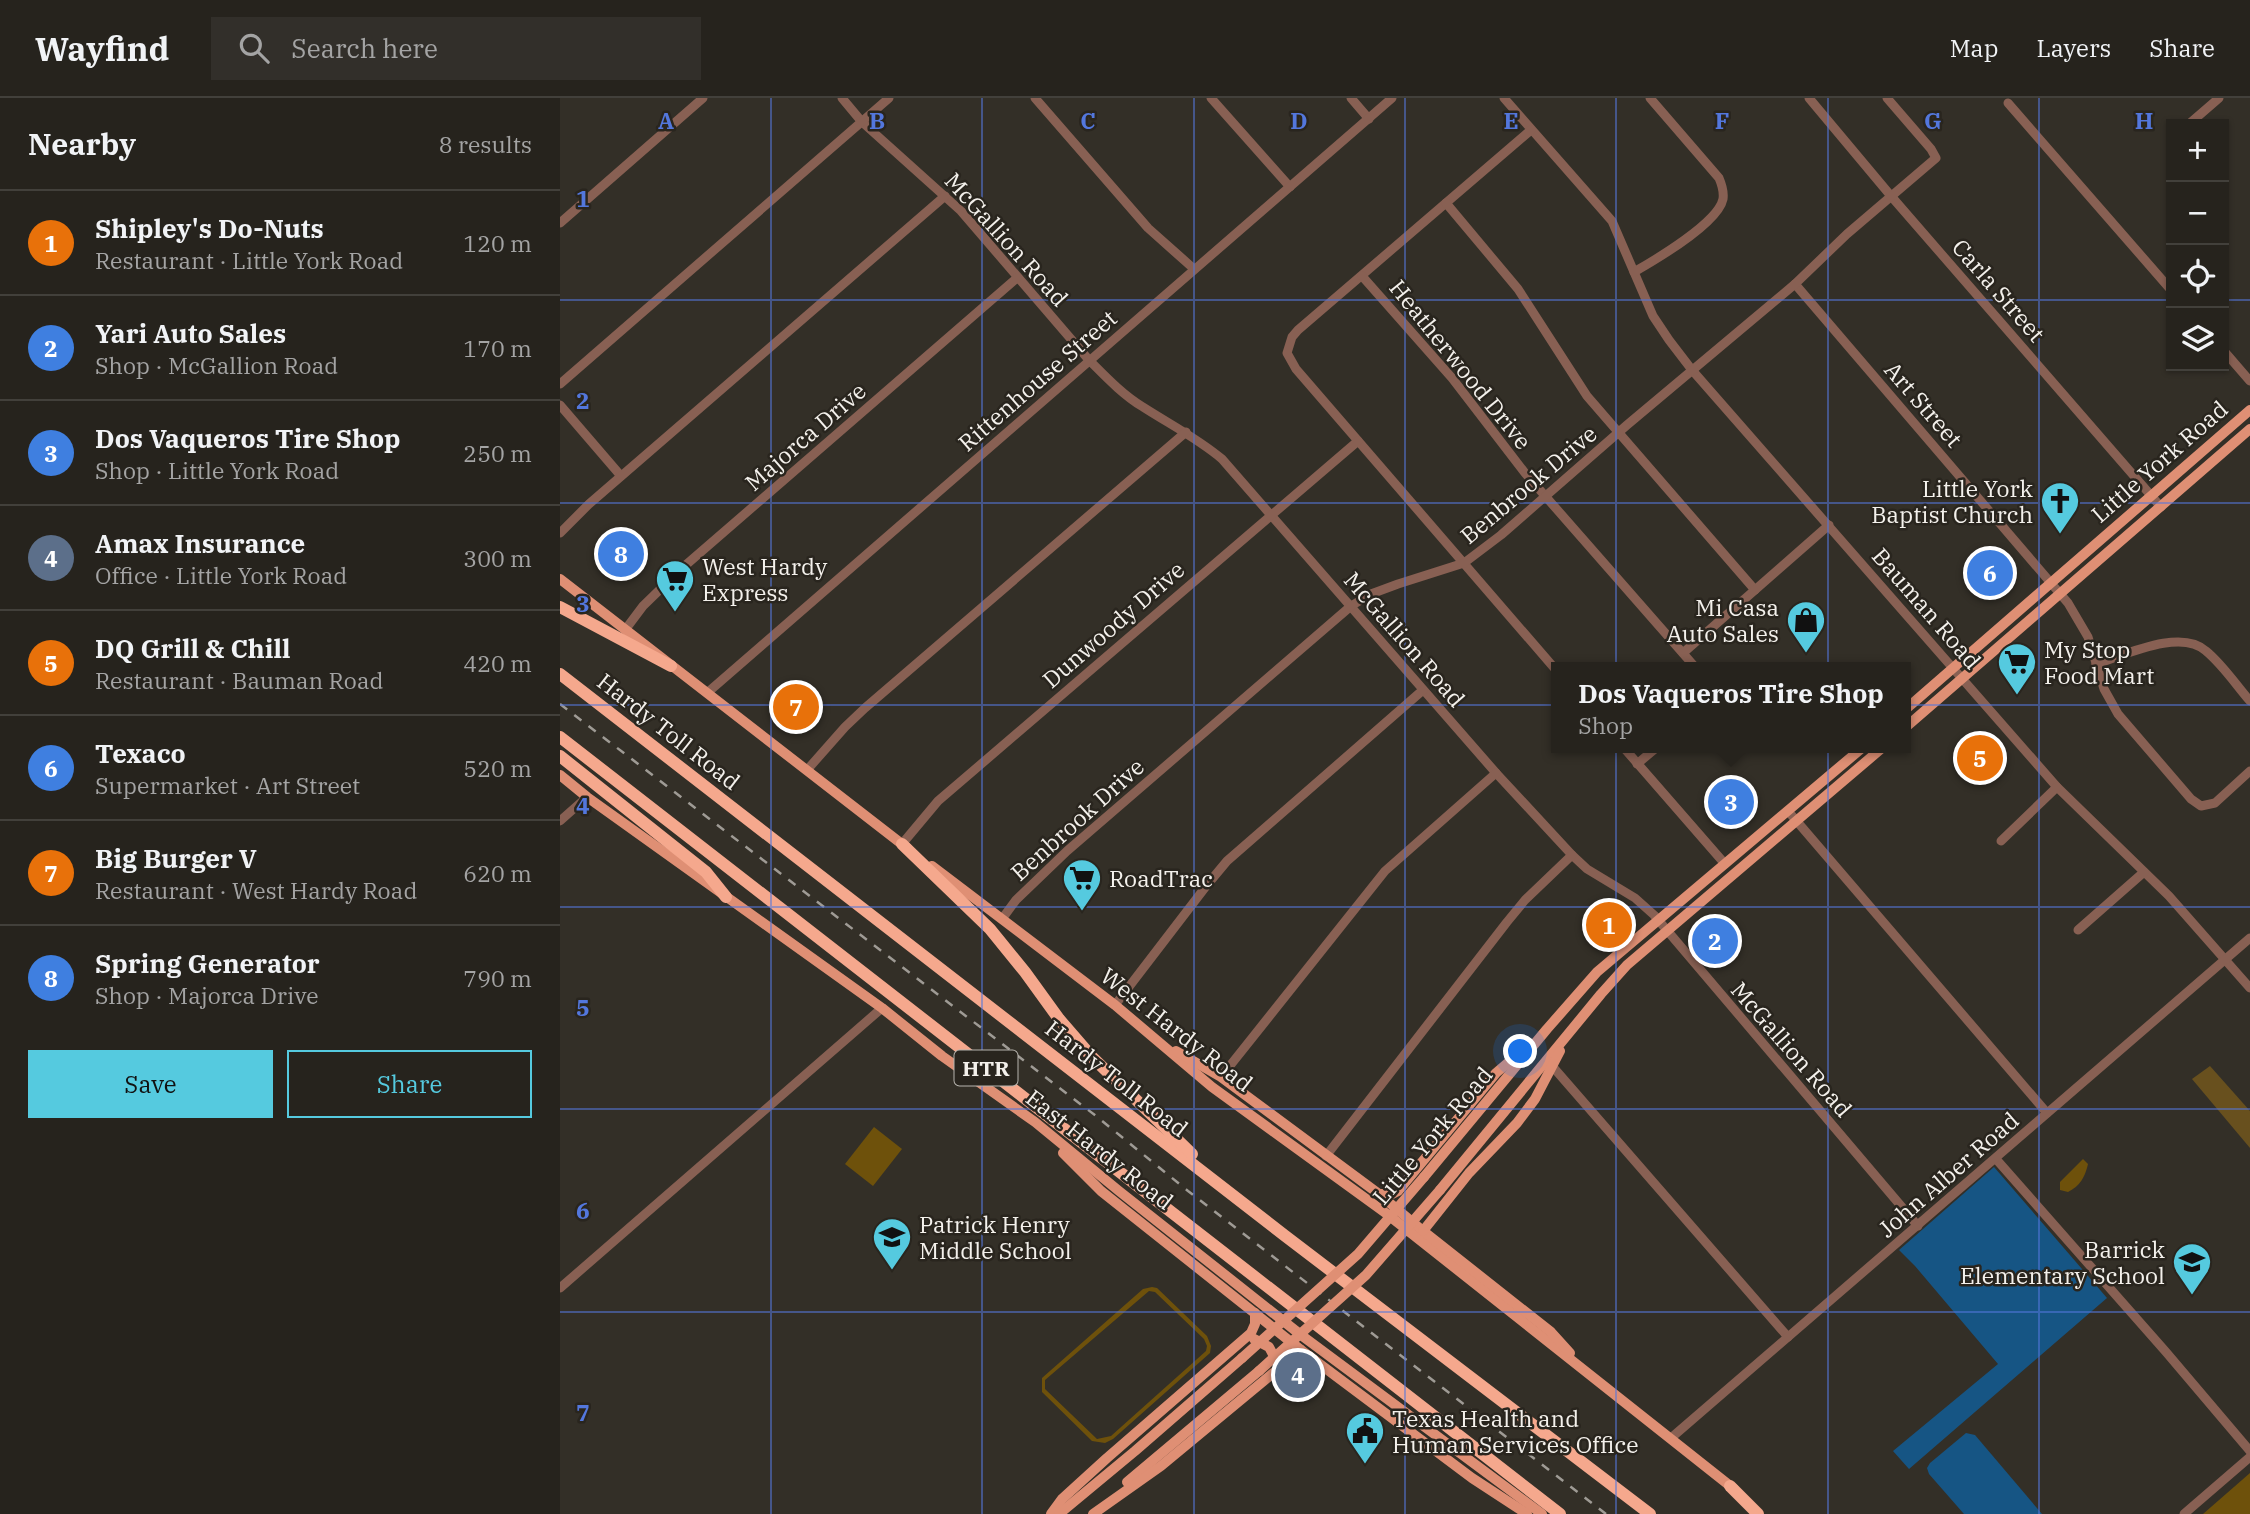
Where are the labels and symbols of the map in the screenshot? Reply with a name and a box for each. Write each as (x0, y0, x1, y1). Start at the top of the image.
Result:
text: A (658, 105, 674, 135)
text: B (869, 105, 885, 135)
text: C (1080, 105, 1096, 135)
text: D (1290, 105, 1308, 135)
text: E (1503, 105, 1519, 135)
text: F (1715, 105, 1729, 135)
text: G (1924, 105, 1942, 135)
text: H (2135, 105, 2153, 135)
street label: McGallion Road (939, 166, 1075, 312)
text: 1 (576, 183, 590, 213)
street label: Carla Street (1946, 232, 2052, 348)
street label: Heatherwood Drive (1383, 273, 1539, 455)
street label: Rittenhouse Street (951, 303, 1123, 457)
street label: Art Street (1878, 355, 1970, 453)
street label: Majorca Drive (738, 375, 872, 497)
text: 2 (576, 385, 590, 415)
street label: Little York Road (2085, 394, 2233, 528)
street label: Benbrook Drive (1453, 418, 1603, 550)
place label: Little York Baptist Church (1871, 473, 2034, 529)
church icon: Little York Baptist Church (2039, 480, 2081, 535)
pin: 8 (598, 528, 644, 580)
street label: Bauman Road (1866, 541, 1988, 675)
pin: 6 (1967, 547, 2013, 599)
place label: West Hardy Express (702, 551, 828, 607)
street label: Dunwoody Drive (1036, 554, 1190, 694)
supermarket icon: West Hardy Express (654, 558, 696, 613)
street label: McGallion Road (1338, 565, 1472, 713)
text: 3 (576, 588, 590, 618)
place label: Mi Casa Auto Sales (1666, 592, 1779, 648)
shop icon: Mi Casa Auto Sales (1785, 599, 1827, 654)
place label: My Stop Food Mart (2044, 634, 2154, 690)
supermarket icon: My Stop Food Mart (1996, 641, 2038, 696)
street label: Hardy Toll Road (591, 666, 747, 796)
pin: 7 (773, 681, 819, 733)
pin: 5 (1957, 732, 2003, 784)
street label: Benbrook Drive (1004, 751, 1150, 887)
pin: 3 (1708, 776, 1754, 828)
text: 4 (576, 790, 590, 820)
supermarket icon: RoadTrac (1061, 857, 1103, 912)
place label: RoadTrac (1109, 863, 1213, 893)
pin: 1 (1586, 899, 1632, 951)
pin: 2 (1692, 915, 1738, 967)
street label: West Hardy Road (1095, 960, 1259, 1098)
street label: McGallion Road (1725, 975, 1859, 1123)
text: 5 (576, 992, 590, 1022)
street label: Hardy Toll Road (1039, 1013, 1195, 1143)
your location (1503, 1034, 1537, 1068)
road number: HTR (954, 1051, 1018, 1086)
street label: Little York Road (1365, 1060, 1499, 1210)
street label: East Hardy Road (1020, 1082, 1180, 1216)
street label: John Alber Road (1871, 1105, 2025, 1243)
text: 6 (576, 1195, 590, 1225)
place label: Patrick Henry Middle School (919, 1209, 1072, 1265)
school or university icon: Patrick Henry Middle School (871, 1216, 913, 1271)
place label: Barrick Elementary School (1960, 1234, 2166, 1290)
school or university icon: Barrick Elementary School (2171, 1241, 2213, 1296)
pin: 4 (1275, 1349, 1321, 1401)
text: 7 (576, 1397, 590, 1427)
place label: Texas Health and Human Services Office (1392, 1403, 1639, 1459)
public building icon: Texas Health and Human Services Office (1344, 1410, 1386, 1465)

